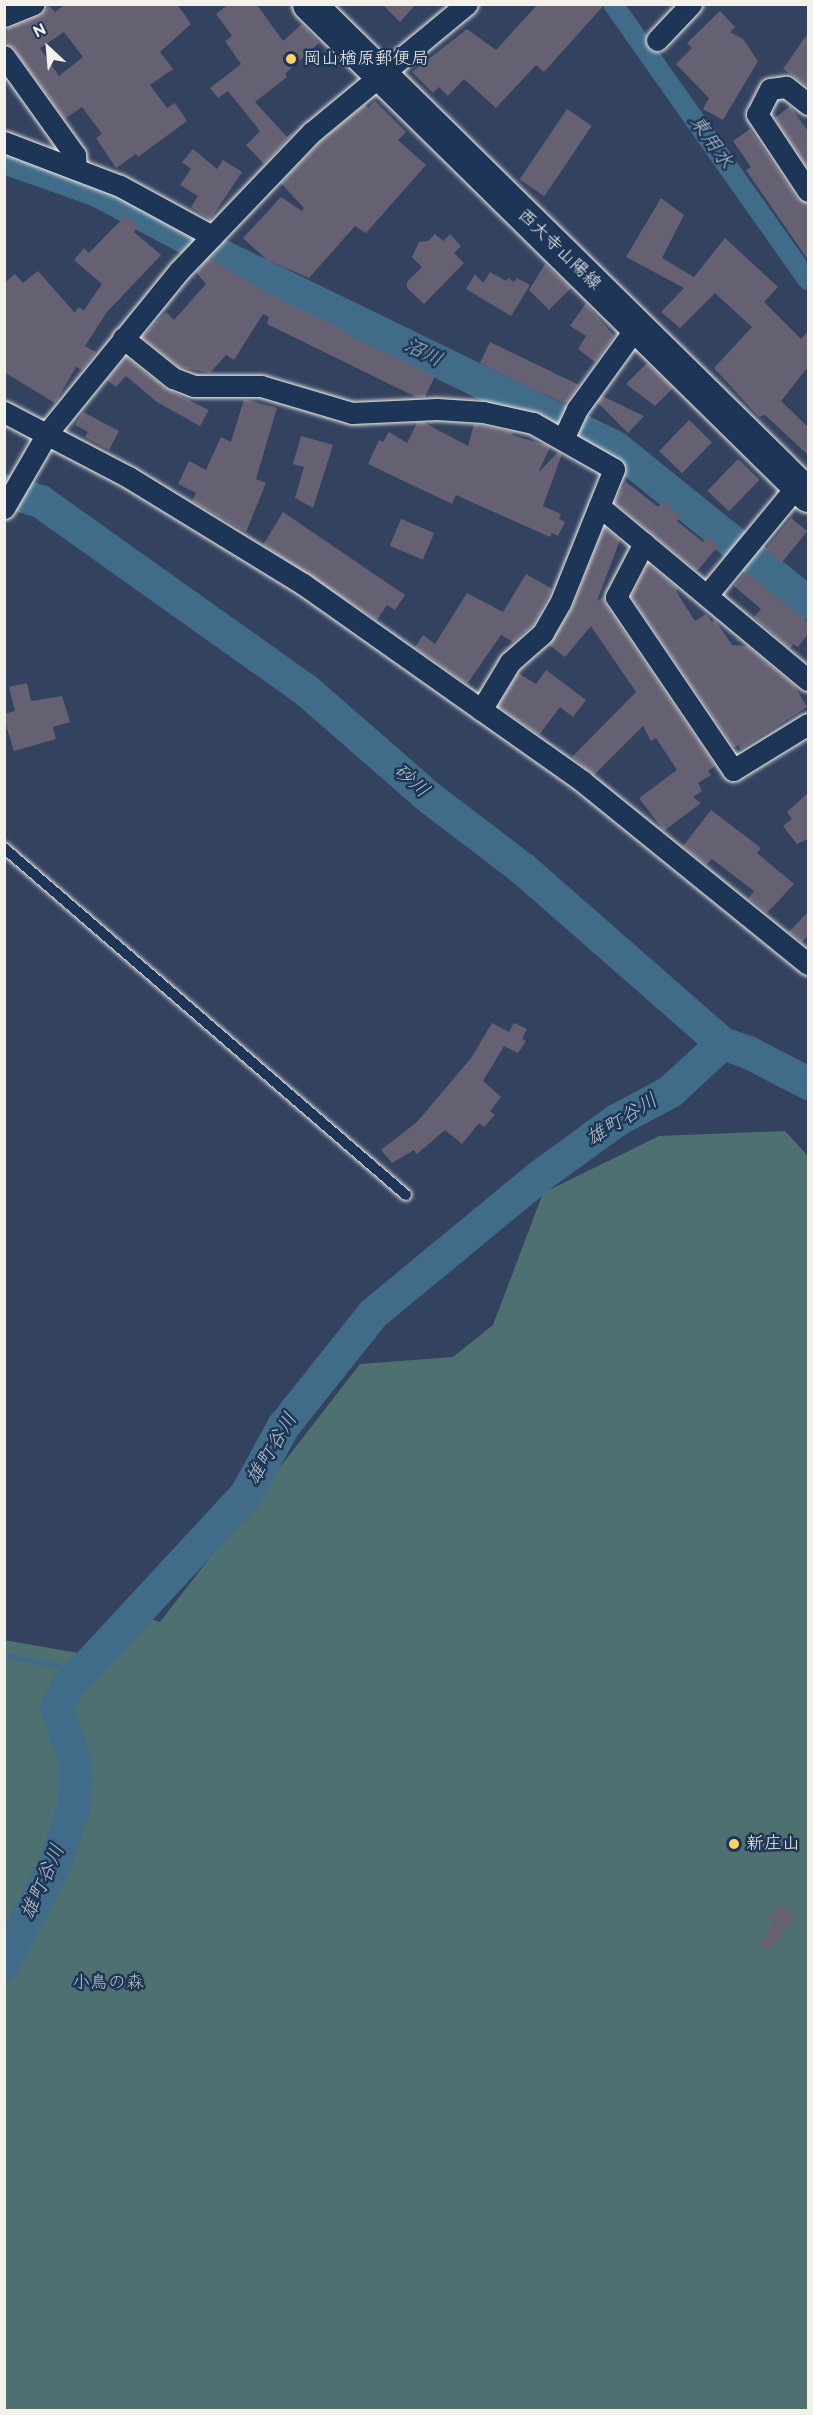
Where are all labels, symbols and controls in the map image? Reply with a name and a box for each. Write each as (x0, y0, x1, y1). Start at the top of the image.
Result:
north arrow (18, 18, 78, 78)
text: N (30, 20, 49, 43)
place label: 岡山楢原郵便局 (303, 48, 429, 70)
marker: 岡山楢原郵便局 (284, 52, 298, 66)
water label: 東用水 (684, 111, 738, 173)
street label: 西大寺山陽線 (513, 205, 605, 295)
water label: 沼川 (400, 333, 446, 373)
water label: 砂川 (388, 759, 434, 803)
water label: 雄町谷川 (582, 1089, 662, 1151)
water label: 雄町谷川 (241, 1409, 303, 1489)
place label: 新庄山 (746, 1833, 800, 1855)
marker: 新庄山 (727, 1837, 741, 1851)
water label: 雄町谷川 (16, 1841, 70, 1923)
park label: 小鳥の森 (72, 1972, 144, 1994)

